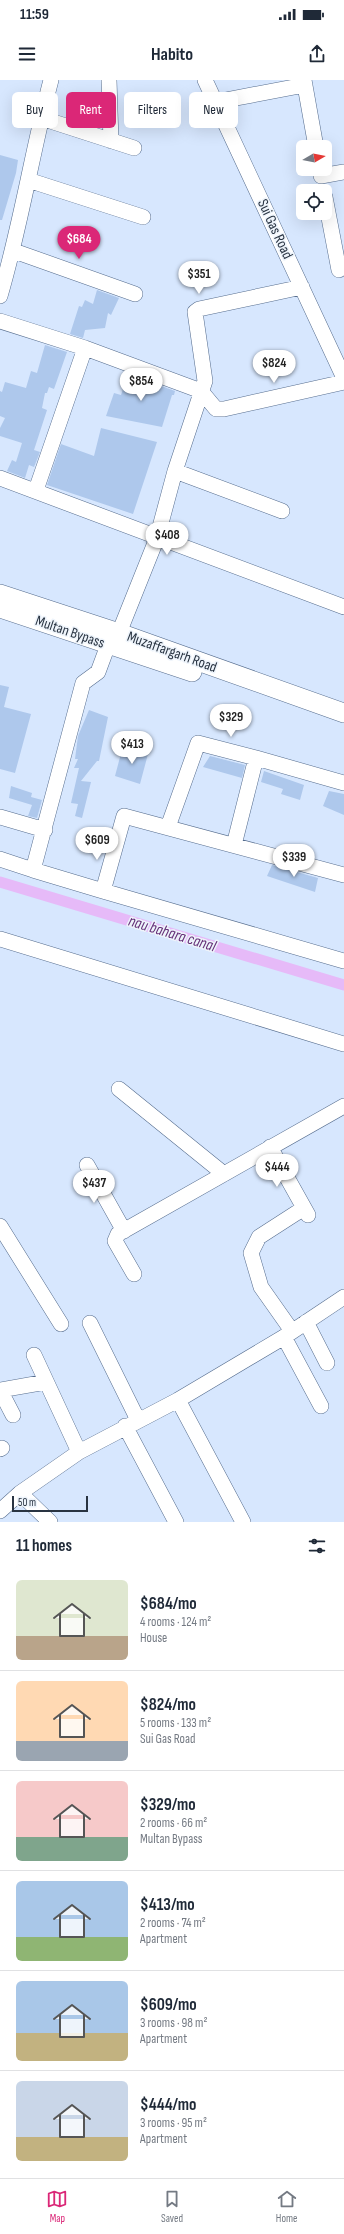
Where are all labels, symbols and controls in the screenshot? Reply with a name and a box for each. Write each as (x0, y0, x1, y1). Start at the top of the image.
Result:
text: 11:59 (20, 5, 49, 24)
icon: menu (16, 43, 38, 65)
icon: share (306, 43, 328, 65)
text: Habito (151, 44, 193, 65)
chip: Buy (12, 92, 58, 128)
chip: Rent (66, 92, 116, 128)
chip: Filters (124, 92, 181, 128)
chip: New (189, 92, 238, 128)
north arrow (296, 140, 332, 176)
map controls (296, 140, 332, 220)
button: locate (296, 184, 332, 220)
street label: Sui Gas Road (253, 196, 297, 262)
pin: $684 (55, 226, 103, 260)
text: $684 (66, 231, 92, 247)
pin: $351 (175, 261, 223, 295)
text: $351 (187, 266, 211, 282)
pin: $824 (250, 350, 298, 384)
text: $824 (262, 355, 286, 371)
pin: $854 (117, 368, 165, 402)
text: $854 (129, 373, 153, 389)
pin: $408 (143, 522, 191, 556)
text: $408 (154, 527, 180, 543)
street label: Multan Bypass (33, 611, 107, 653)
street label: Muzaffargarh Road (125, 627, 219, 677)
pin: $329 (207, 704, 255, 738)
text: $329 (219, 709, 243, 725)
pin: $413 (108, 731, 156, 765)
text: $413 (120, 736, 144, 752)
pin: $609 (73, 827, 121, 861)
text: $609 (84, 832, 110, 848)
pin: $339 (270, 844, 318, 878)
text: $339 (282, 849, 306, 865)
water label: nau bahara canal (126, 912, 219, 957)
pin: $444 (253, 1154, 301, 1188)
text: $444 (265, 1159, 289, 1175)
pin: $437 (70, 1170, 118, 1204)
text: $437 (82, 1175, 106, 1191)
scale bar (12, 1494, 88, 1513)
text: 50 m (18, 1496, 36, 1509)
icon: filters (306, 1535, 328, 1557)
text: 11 homes (16, 1536, 72, 1556)
text: $684/mo (140, 1594, 197, 1614)
icon: home (48, 1596, 96, 1644)
text: 4 rooms · 124 m² (140, 1614, 211, 1630)
text: House (140, 1630, 167, 1646)
text: $824/mo (140, 1695, 196, 1715)
icon: home (48, 1697, 96, 1745)
text: 5 rooms · 133 m² (140, 1715, 211, 1731)
text: Sui Gas Road (140, 1731, 195, 1747)
text: $329/mo (140, 1795, 196, 1815)
icon: home (48, 1797, 96, 1845)
text: 2 rooms · 66 m² (140, 1815, 207, 1831)
text: Multan Bypass (140, 1831, 202, 1847)
text: $413/mo (140, 1895, 195, 1915)
icon: home (48, 1897, 96, 1945)
text: 2 rooms · 74 m² (140, 1915, 206, 1931)
text: Apartment (140, 1931, 187, 1947)
text: $609/mo (140, 1995, 197, 2015)
icon: home (48, 1997, 96, 2045)
text: 3 rooms · 98 m² (140, 2015, 207, 2031)
text: Apartment (140, 2031, 187, 2047)
text: $444/mo (140, 2095, 196, 2115)
icon: home (48, 2097, 96, 2145)
text: 3 rooms · 95 m² (140, 2115, 207, 2131)
text: Apartment (140, 2131, 187, 2147)
tab: Map (46, 2188, 68, 2225)
tab: Saved (161, 2188, 183, 2225)
tab: Home (276, 2188, 298, 2225)

